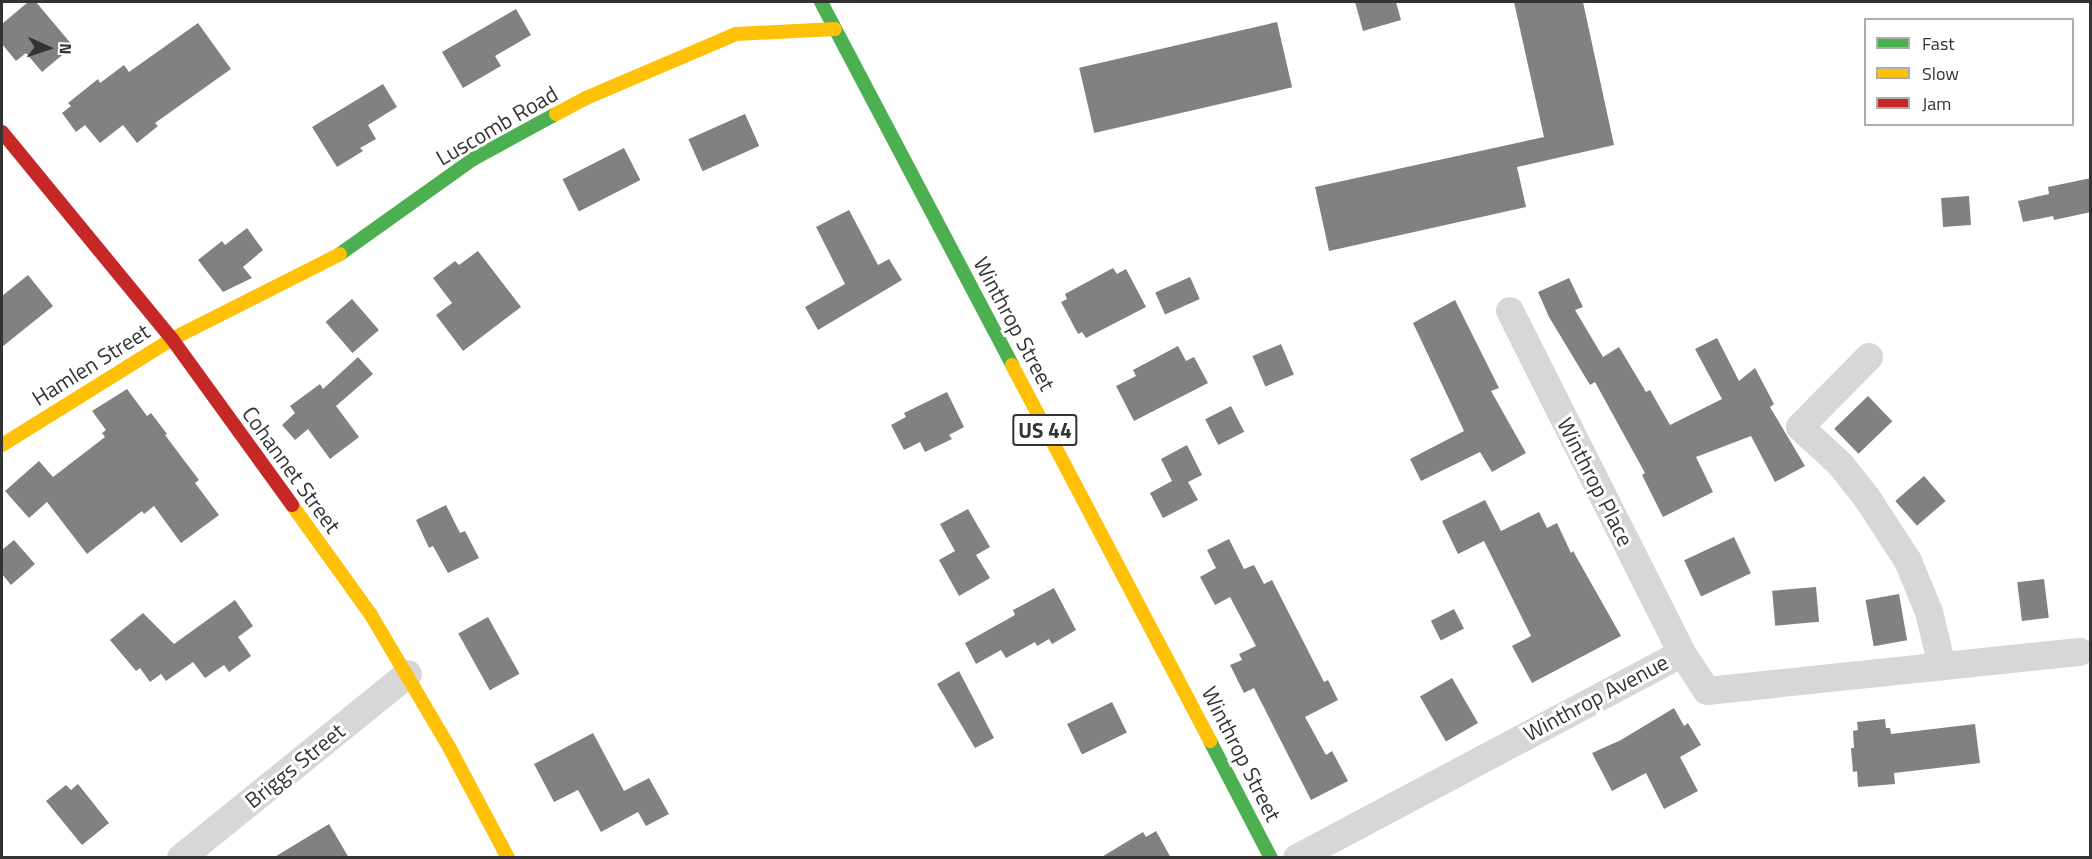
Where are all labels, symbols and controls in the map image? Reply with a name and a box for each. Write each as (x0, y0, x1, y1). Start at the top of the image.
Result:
north arrow (18, 18, 78, 78)
legend (1864, 18, 2074, 126)
text: Fast (1922, 30, 1955, 57)
text: N (54, 43, 78, 55)
text: Slow (1922, 60, 1959, 87)
street label: Luscomb Road (432, 81, 562, 171)
text: Jam (1922, 90, 1951, 117)
street label: Winthrop Street (968, 253, 1060, 395)
street label: Hamlen Street (27, 318, 155, 412)
street label: Cohannet Street (236, 402, 346, 538)
road number: US 44 (1012, 412, 1078, 448)
street label: Winthrop Place (1551, 413, 1639, 551)
street label: Winthrop Avenue (1519, 649, 1673, 747)
street label: Winthrop Street (1196, 682, 1286, 826)
street label: Briggs Street (240, 718, 350, 814)

